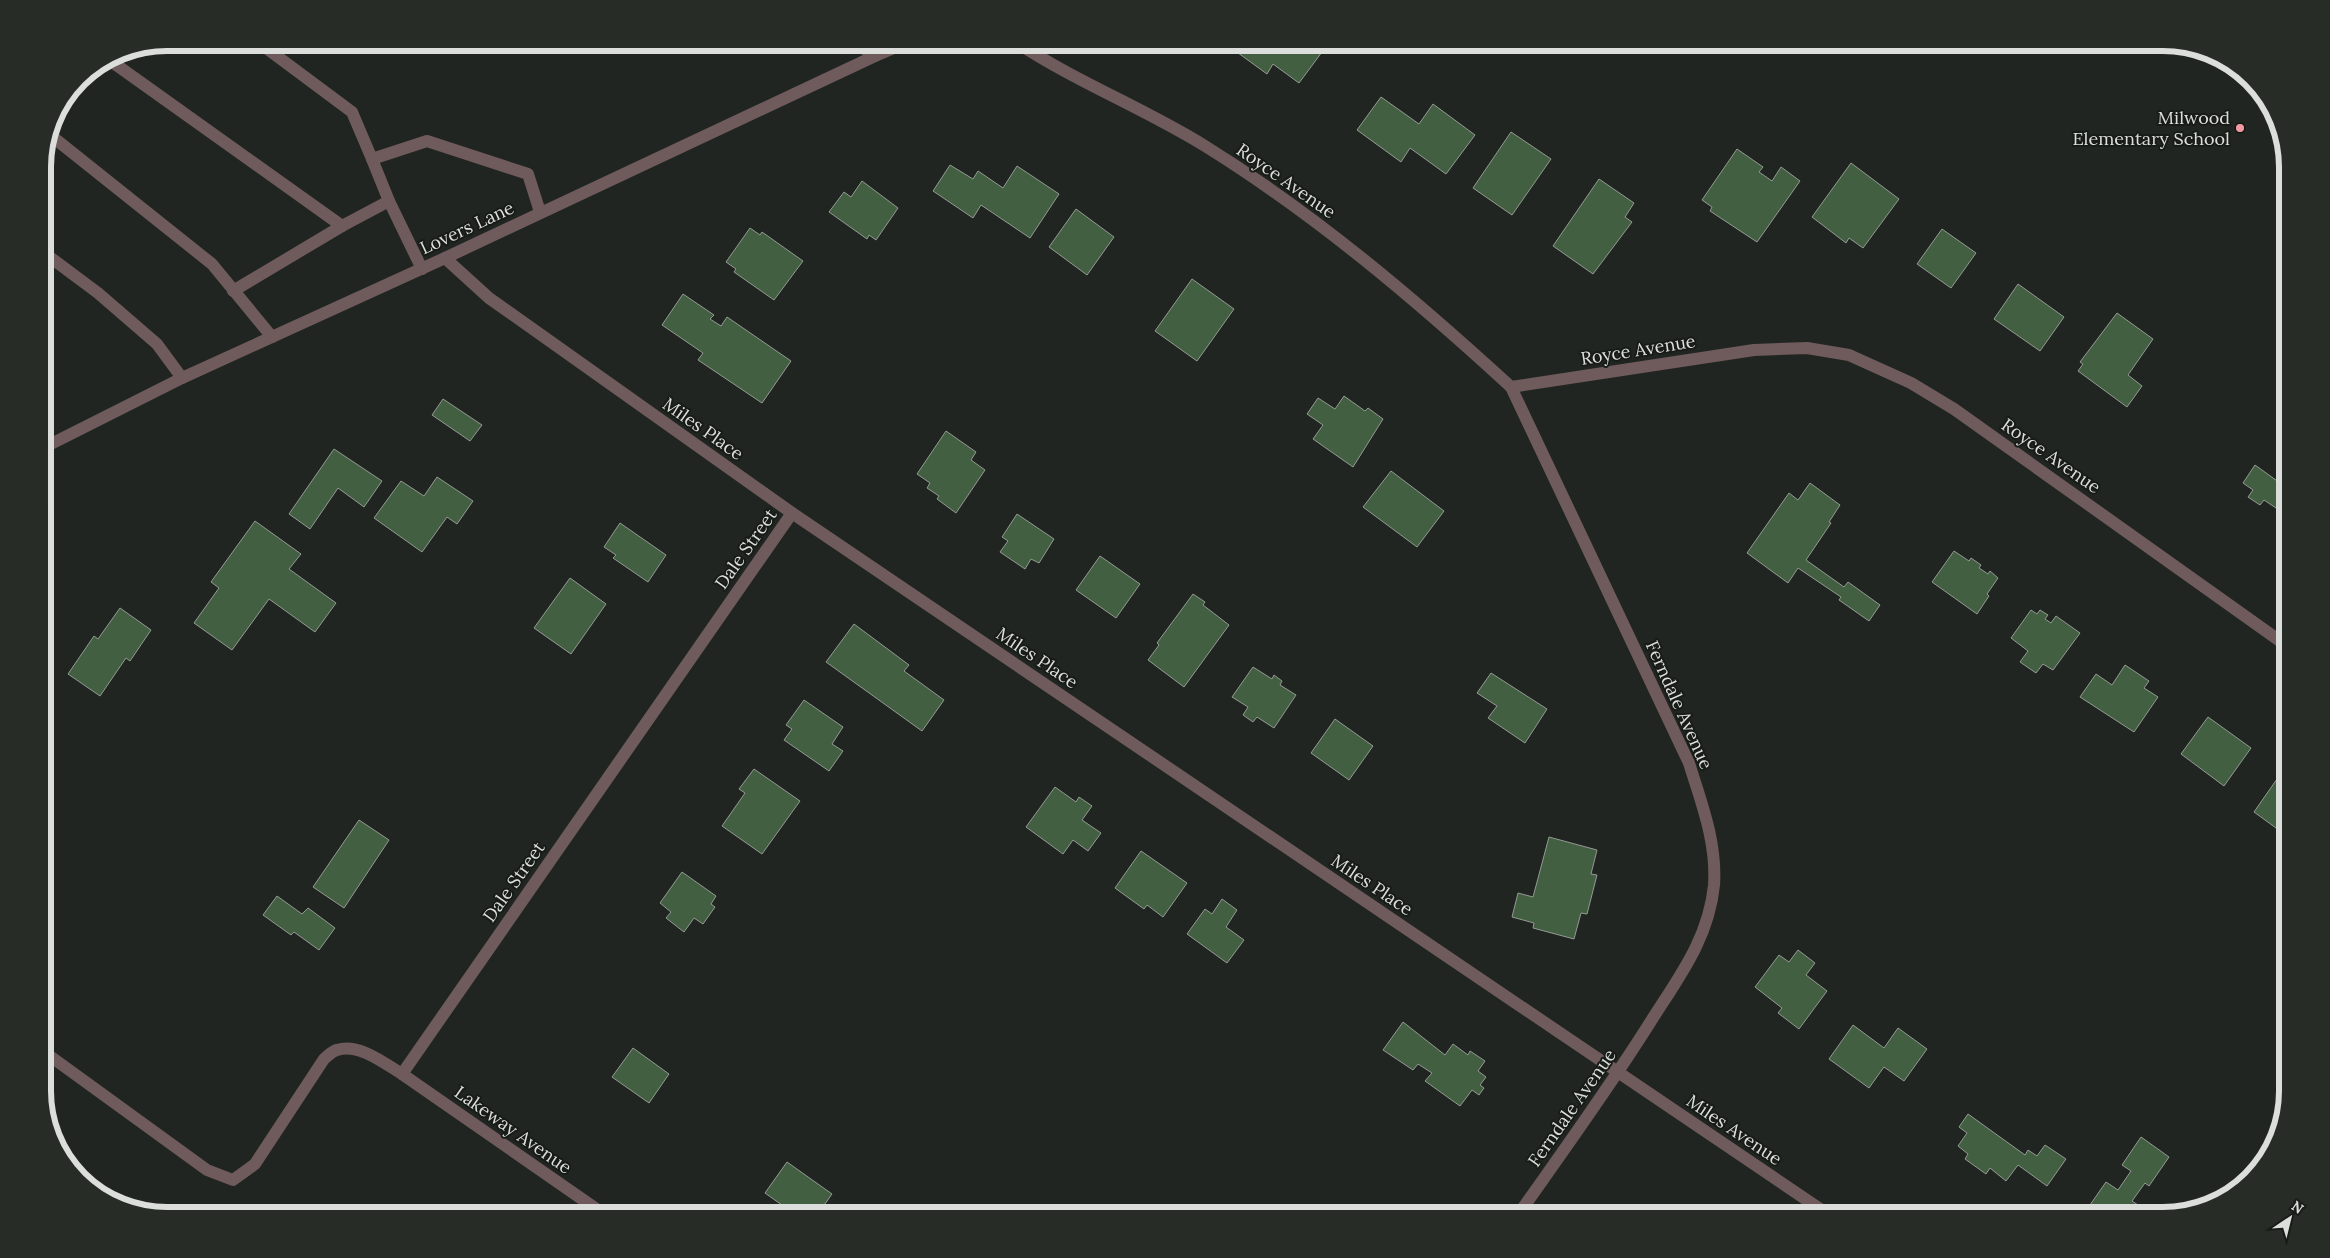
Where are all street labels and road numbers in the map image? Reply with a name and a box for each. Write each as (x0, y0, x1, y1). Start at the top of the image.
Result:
street label: Royce Avenue (1232, 138, 1341, 223)
street label: Lovers Lane (416, 196, 518, 259)
street label: Royce Avenue (1579, 329, 1697, 370)
street label: Miles Place (658, 392, 748, 465)
street label: Royce Avenue (1997, 413, 2106, 498)
street label: Dale Street (709, 504, 782, 593)
street label: Miles Place (992, 622, 1083, 693)
street label: Ferndale Avenue (1641, 637, 1718, 773)
street label: Dale Street (477, 837, 550, 926)
street label: Miles Place (1327, 849, 1418, 920)
street label: Ferndale Avenue (1522, 1044, 1621, 1171)
street label: Lakeway Avenue (450, 1081, 577, 1179)
street label: Miles Avenue (1682, 1089, 1787, 1170)

